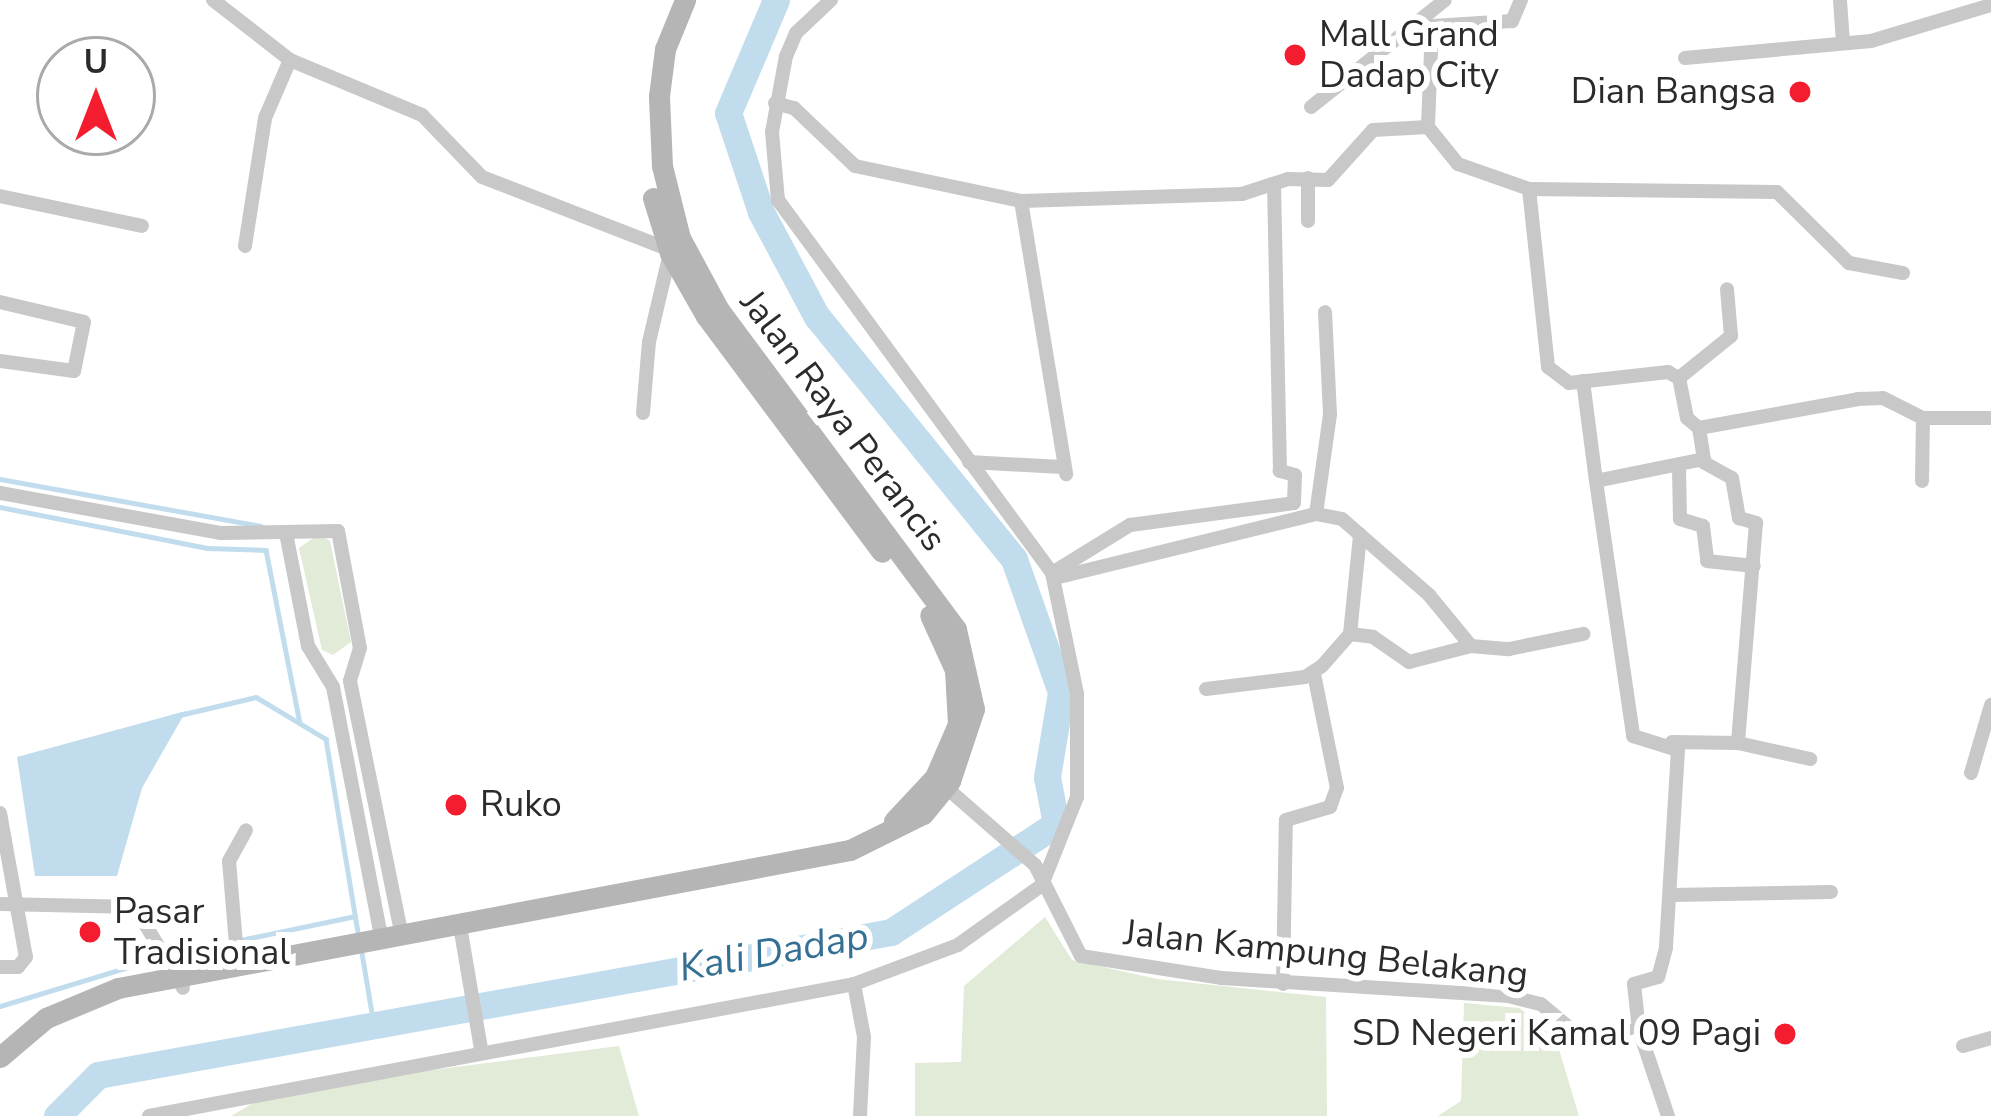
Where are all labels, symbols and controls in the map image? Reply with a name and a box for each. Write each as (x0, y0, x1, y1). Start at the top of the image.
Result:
place label: Mall Grand Dadap City (1319, 12, 1499, 97)
north arrow (36, 36, 156, 156)
text: U (84, 40, 108, 85)
marker: Mall Grand Dadap City (1282, 42, 1308, 68)
place label: Dian Bangsa (1571, 70, 1776, 114)
marker: Dian Bangsa (1787, 79, 1813, 105)
street label: Jalan Raya Perancis (731, 282, 955, 560)
place label: Ruko (480, 783, 562, 827)
marker: Ruko (443, 792, 469, 818)
place label: Pasar Tradisional (114, 889, 290, 974)
street label: Jalan Kampung Belakang (1122, 911, 1530, 997)
water label: Kali Dadap (676, 913, 872, 993)
marker: Pasar Tradisional (77, 919, 103, 945)
place label: SD Negeri Kamal 09 Pagi (1352, 1012, 1761, 1056)
marker: SD Negeri Kamal 09 Pagi (1772, 1021, 1798, 1047)

